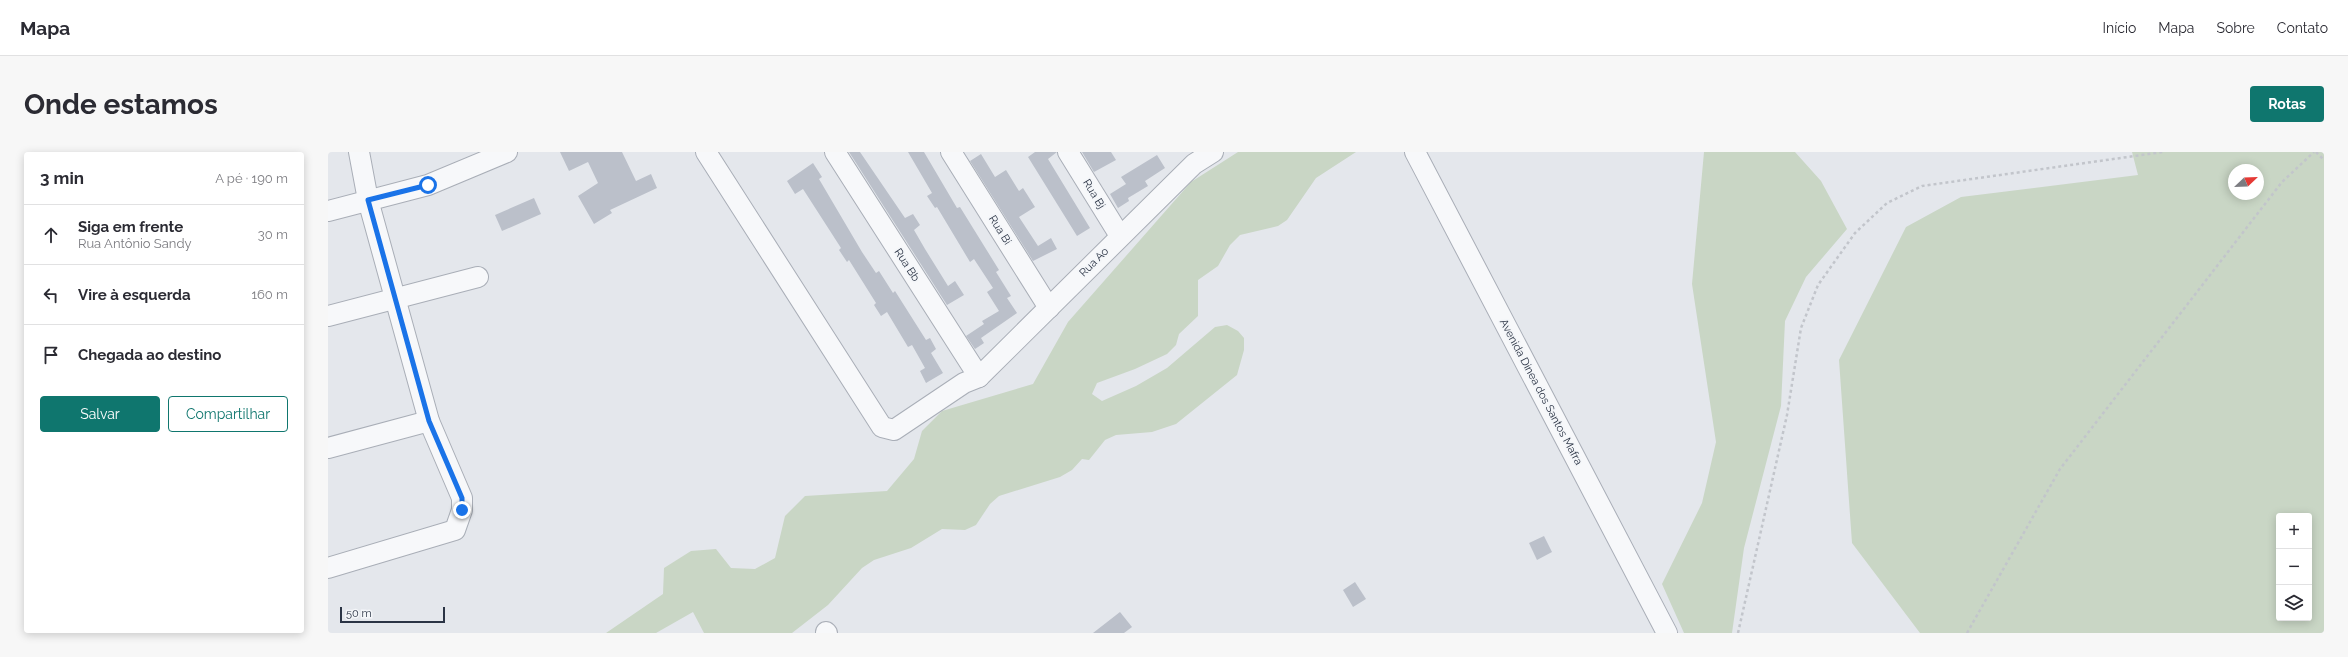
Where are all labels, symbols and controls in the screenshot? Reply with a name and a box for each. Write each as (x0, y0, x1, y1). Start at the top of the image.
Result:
text: Mapa (20, 17, 70, 39)
text: Início (2103, 20, 2136, 36)
text: Mapa (2158, 20, 2194, 36)
text: Sobre (2216, 20, 2255, 36)
text: Contato (2277, 20, 2328, 36)
button: Rotas (2250, 86, 2324, 122)
text: Onde estamos (24, 88, 218, 121)
north arrow (2228, 164, 2264, 200)
text: 3 min (40, 168, 84, 188)
text: A pé · 190 m (215, 171, 288, 186)
route start (419, 176, 437, 194)
street label: Rua Bj (1080, 177, 1108, 211)
street label: Rua Bi (986, 213, 1014, 247)
text: Siga em frente (78, 218, 183, 236)
icon: ahead (40, 224, 62, 246)
text: 30 m (258, 227, 288, 242)
text: Rua Antônio Sandy (78, 236, 192, 251)
street label: Rua Ao (1077, 244, 1112, 279)
street label: Rua Bb (892, 246, 923, 284)
icon: left (40, 284, 62, 306)
text: Vire à esquerda (78, 286, 191, 304)
text: 160 m (251, 287, 288, 302)
street label: Avenida Dinea dos Santos Mafra (1497, 317, 1585, 467)
icon: arrive (40, 344, 62, 366)
text: Chegada ao destino (78, 346, 221, 364)
button: Salvar (40, 396, 160, 432)
button: Compartilhar (168, 396, 288, 432)
route end (453, 501, 471, 519)
map controls (2276, 513, 2312, 621)
button: + (2276, 513, 2312, 549)
button: − (2276, 549, 2312, 585)
button: layers (2276, 585, 2312, 621)
scale bar (340, 605, 445, 624)
text: 50 m (346, 607, 372, 620)

